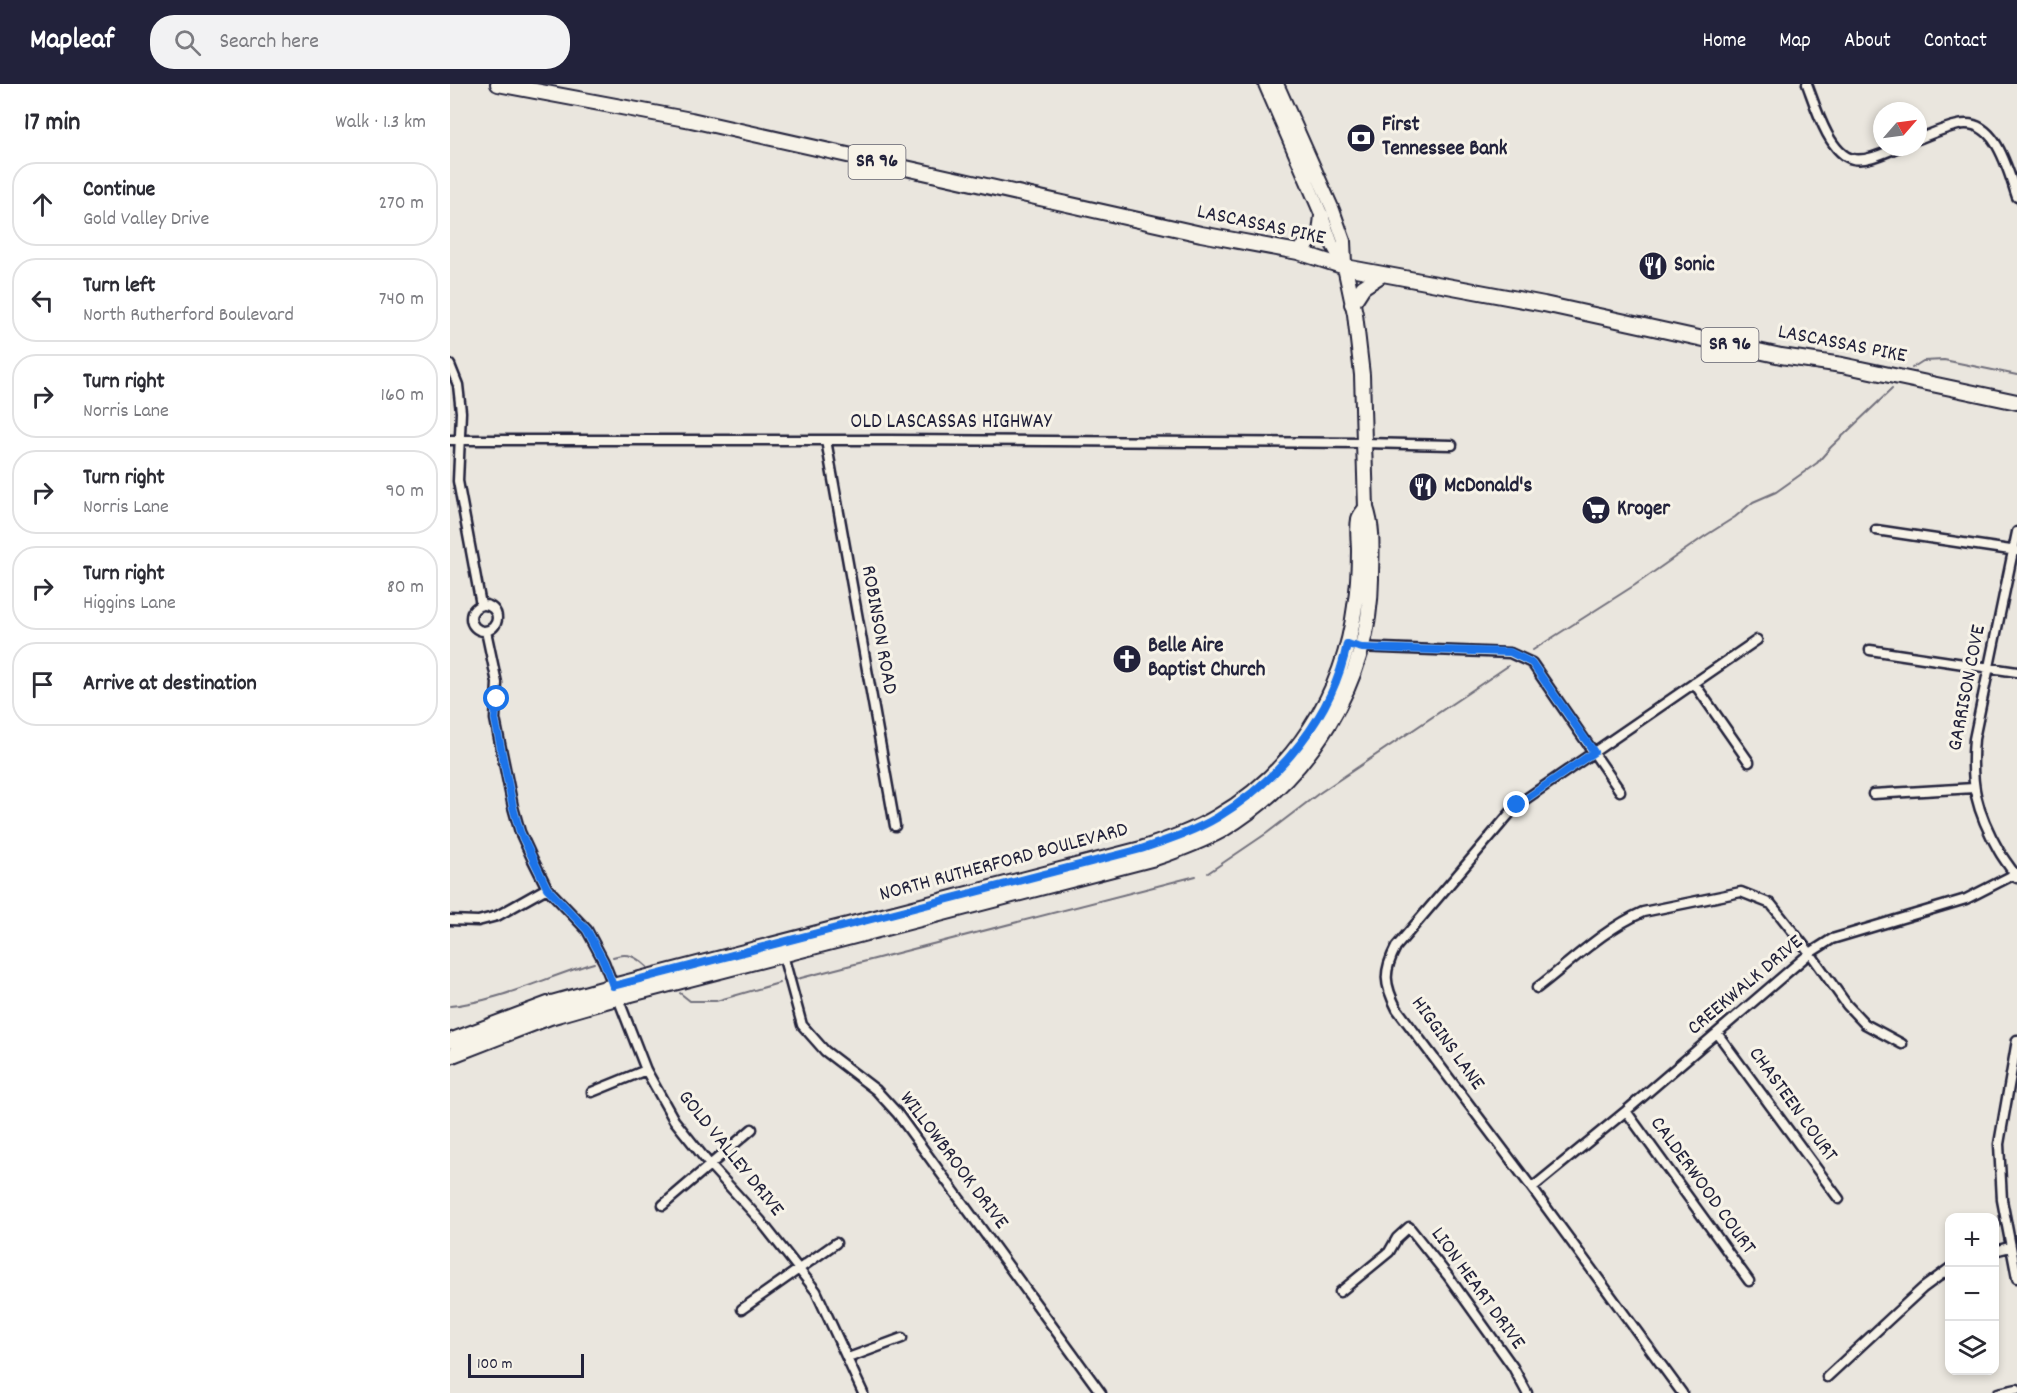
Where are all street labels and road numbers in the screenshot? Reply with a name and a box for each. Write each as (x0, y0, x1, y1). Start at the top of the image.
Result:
road number: SR 96 (848, 145, 906, 179)
street label: LASCASSAS PIKE (1194, 198, 1328, 254)
street label: LASCASSAS PIKE (1775, 318, 1909, 372)
road number: SR 96 (1702, 328, 1758, 362)
street label: OLD LASCASSAS HIGHWAY (850, 408, 1053, 438)
street label: ROBINSON ROAD (852, 563, 904, 697)
street label: GARRISON COVE (1941, 622, 1995, 753)
street label: NORTH RUTHERFORD BOULEVARD (876, 815, 1132, 911)
street label: CREEKWALK DRIVE (1682, 928, 1811, 1044)
street label: HIGGINS LANE (1403, 991, 1492, 1097)
street label: CHASTEEN COURT (1740, 1041, 1844, 1169)
street label: GOLD VALLEY DRIVE (670, 1084, 791, 1224)
street label: WILLOWBROOK DRIVE (891, 1086, 1015, 1237)
street label: CALDERWOOD COURT (1642, 1111, 1763, 1262)
street label: LION HEART DRIVE (1422, 1222, 1532, 1357)

